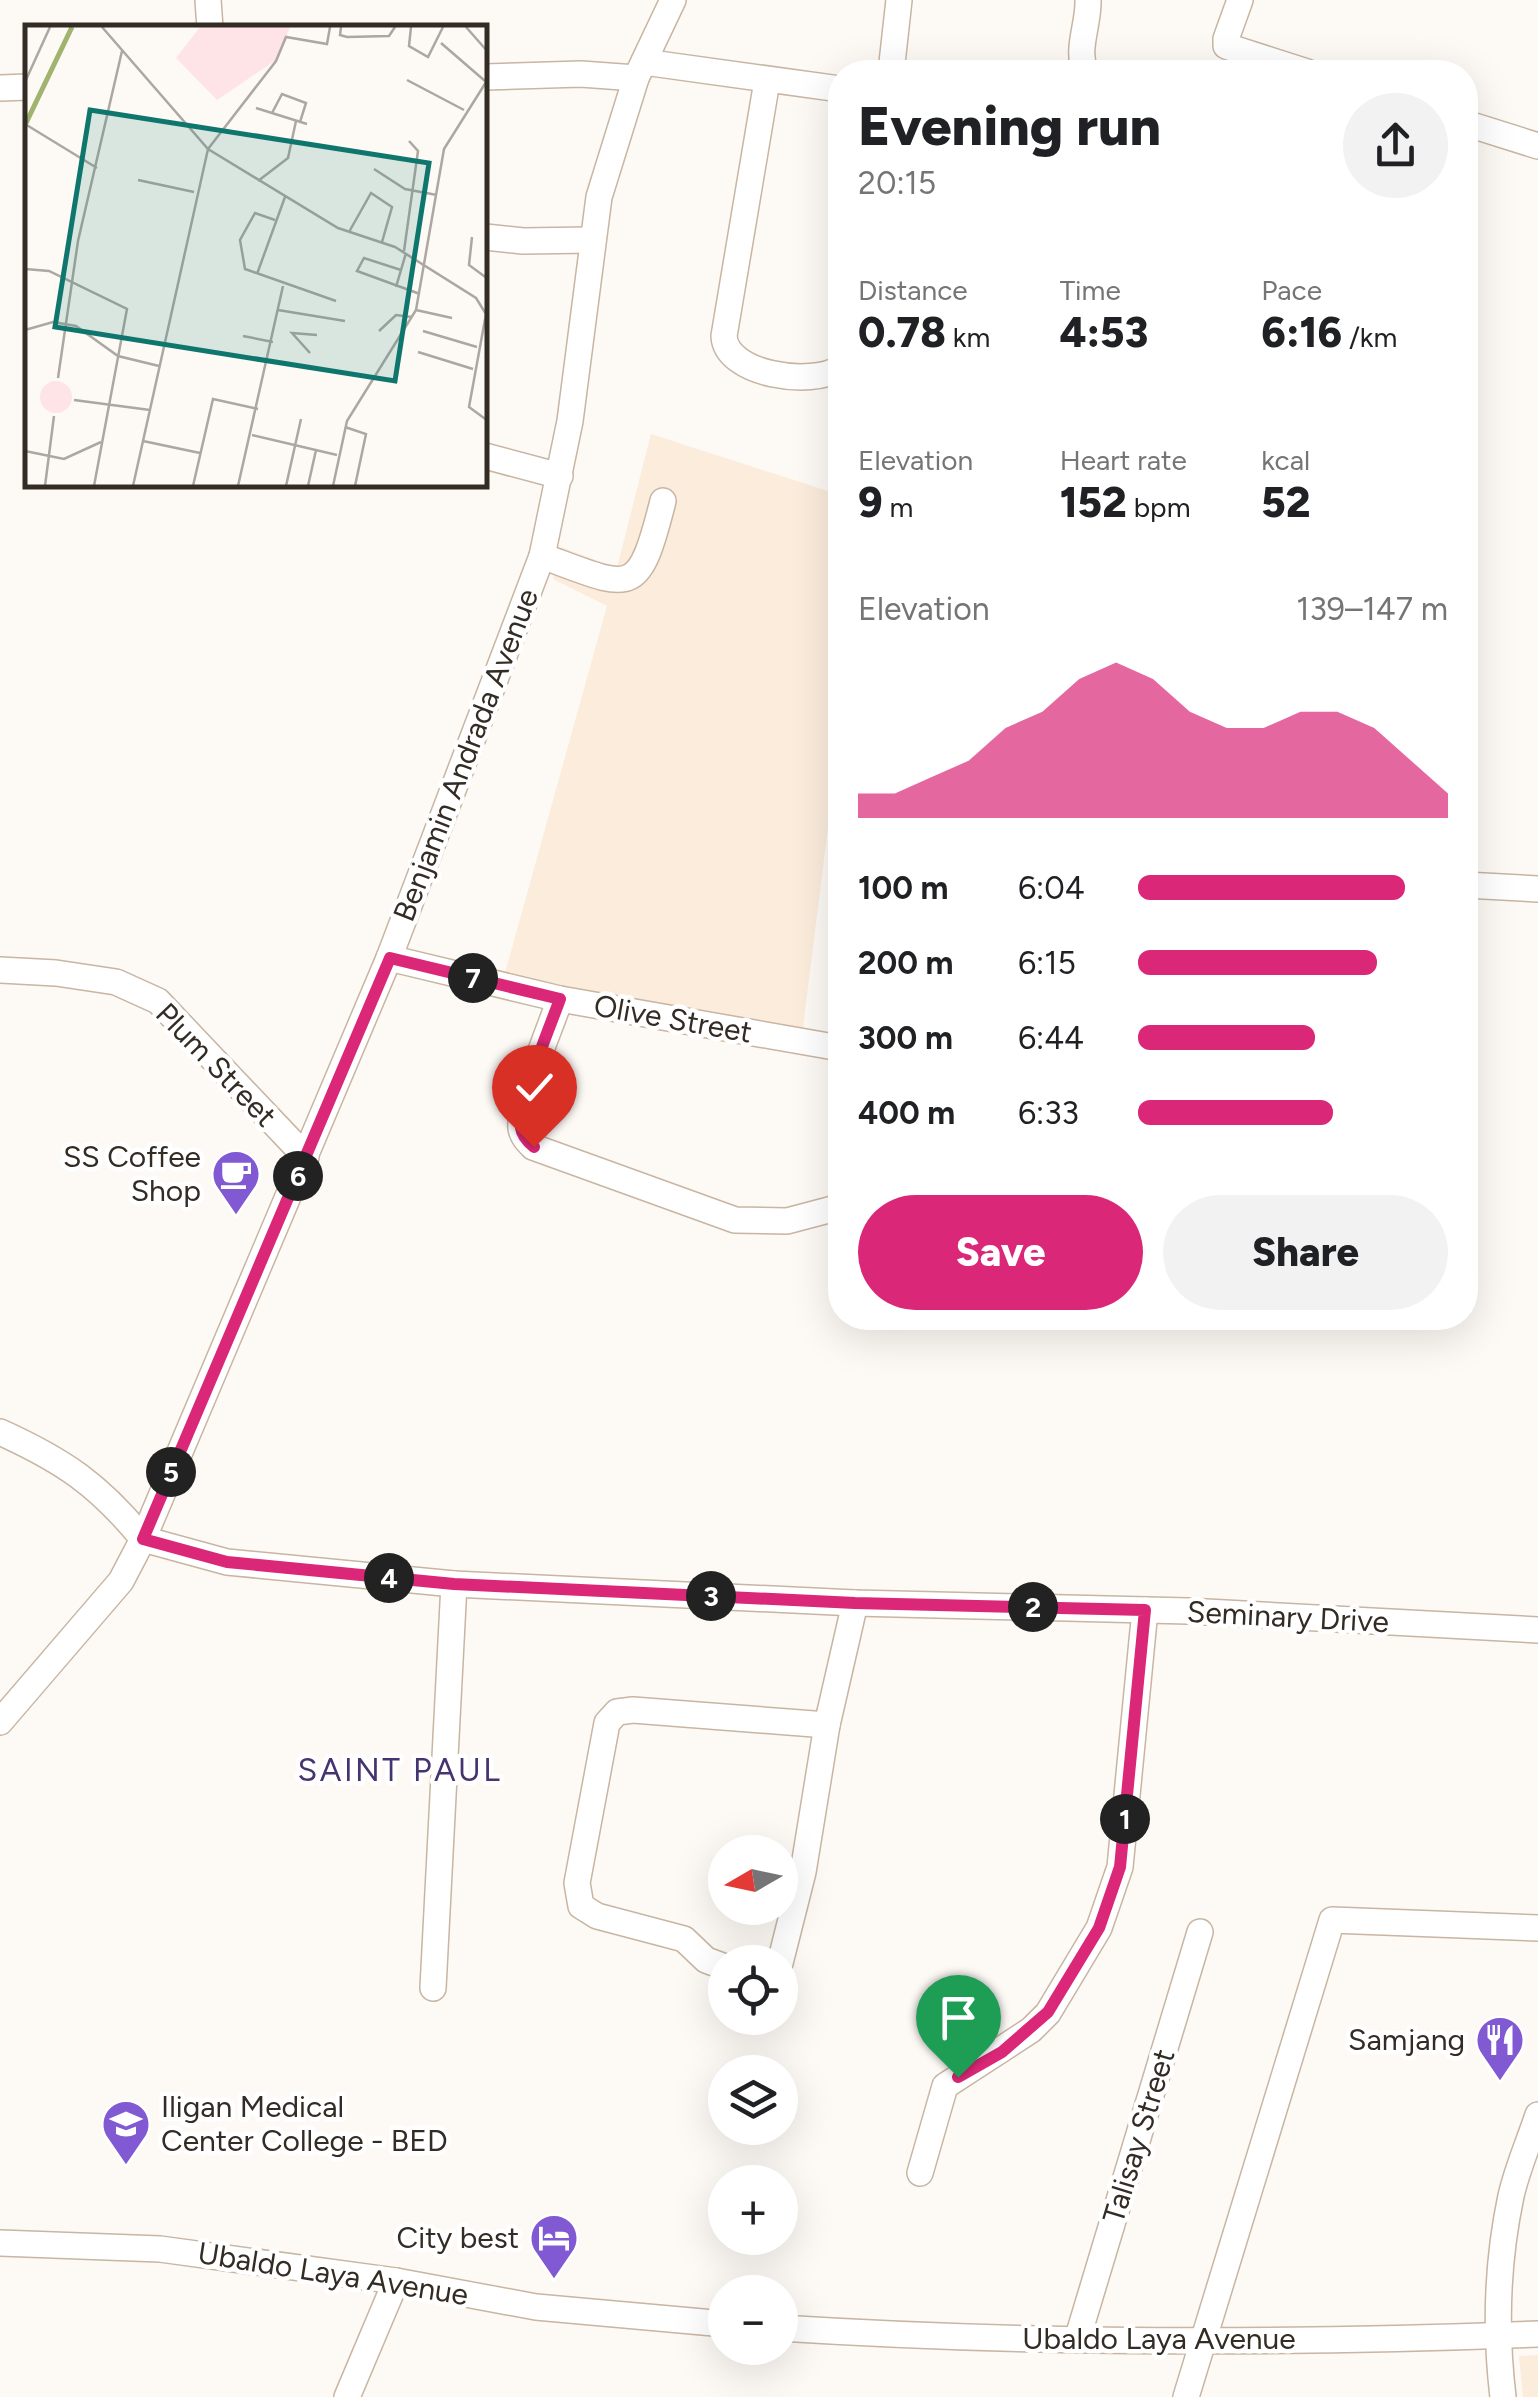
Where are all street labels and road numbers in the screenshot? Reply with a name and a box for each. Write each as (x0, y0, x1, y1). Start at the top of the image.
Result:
street label: Benjamin Andrada Avenue (385, 583, 546, 926)
street label: Olive Street (591, 986, 755, 1051)
street label: Plum Street (148, 995, 284, 1134)
street label: Seminary Drive (1186, 1593, 1390, 1640)
street label: Talisay Street (1095, 2044, 1183, 2227)
street label: Ubaldo Laya Avenue (195, 2234, 471, 2313)
street label: Ubaldo Laya Avenue (1022, 2320, 1296, 2357)

